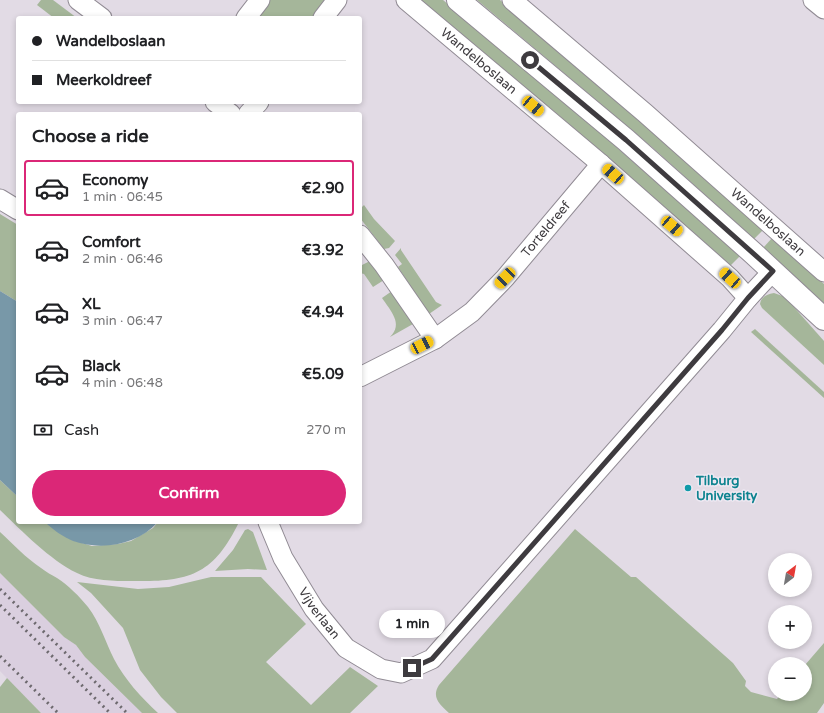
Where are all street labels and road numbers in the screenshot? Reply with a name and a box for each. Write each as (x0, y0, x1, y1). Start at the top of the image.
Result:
street label: Wandelboslaan (437, 25, 520, 98)
street label: Wandelboslaan (727, 185, 809, 260)
street label: Torteldreef (518, 198, 574, 260)
street label: Vijverlaan (295, 584, 343, 642)

